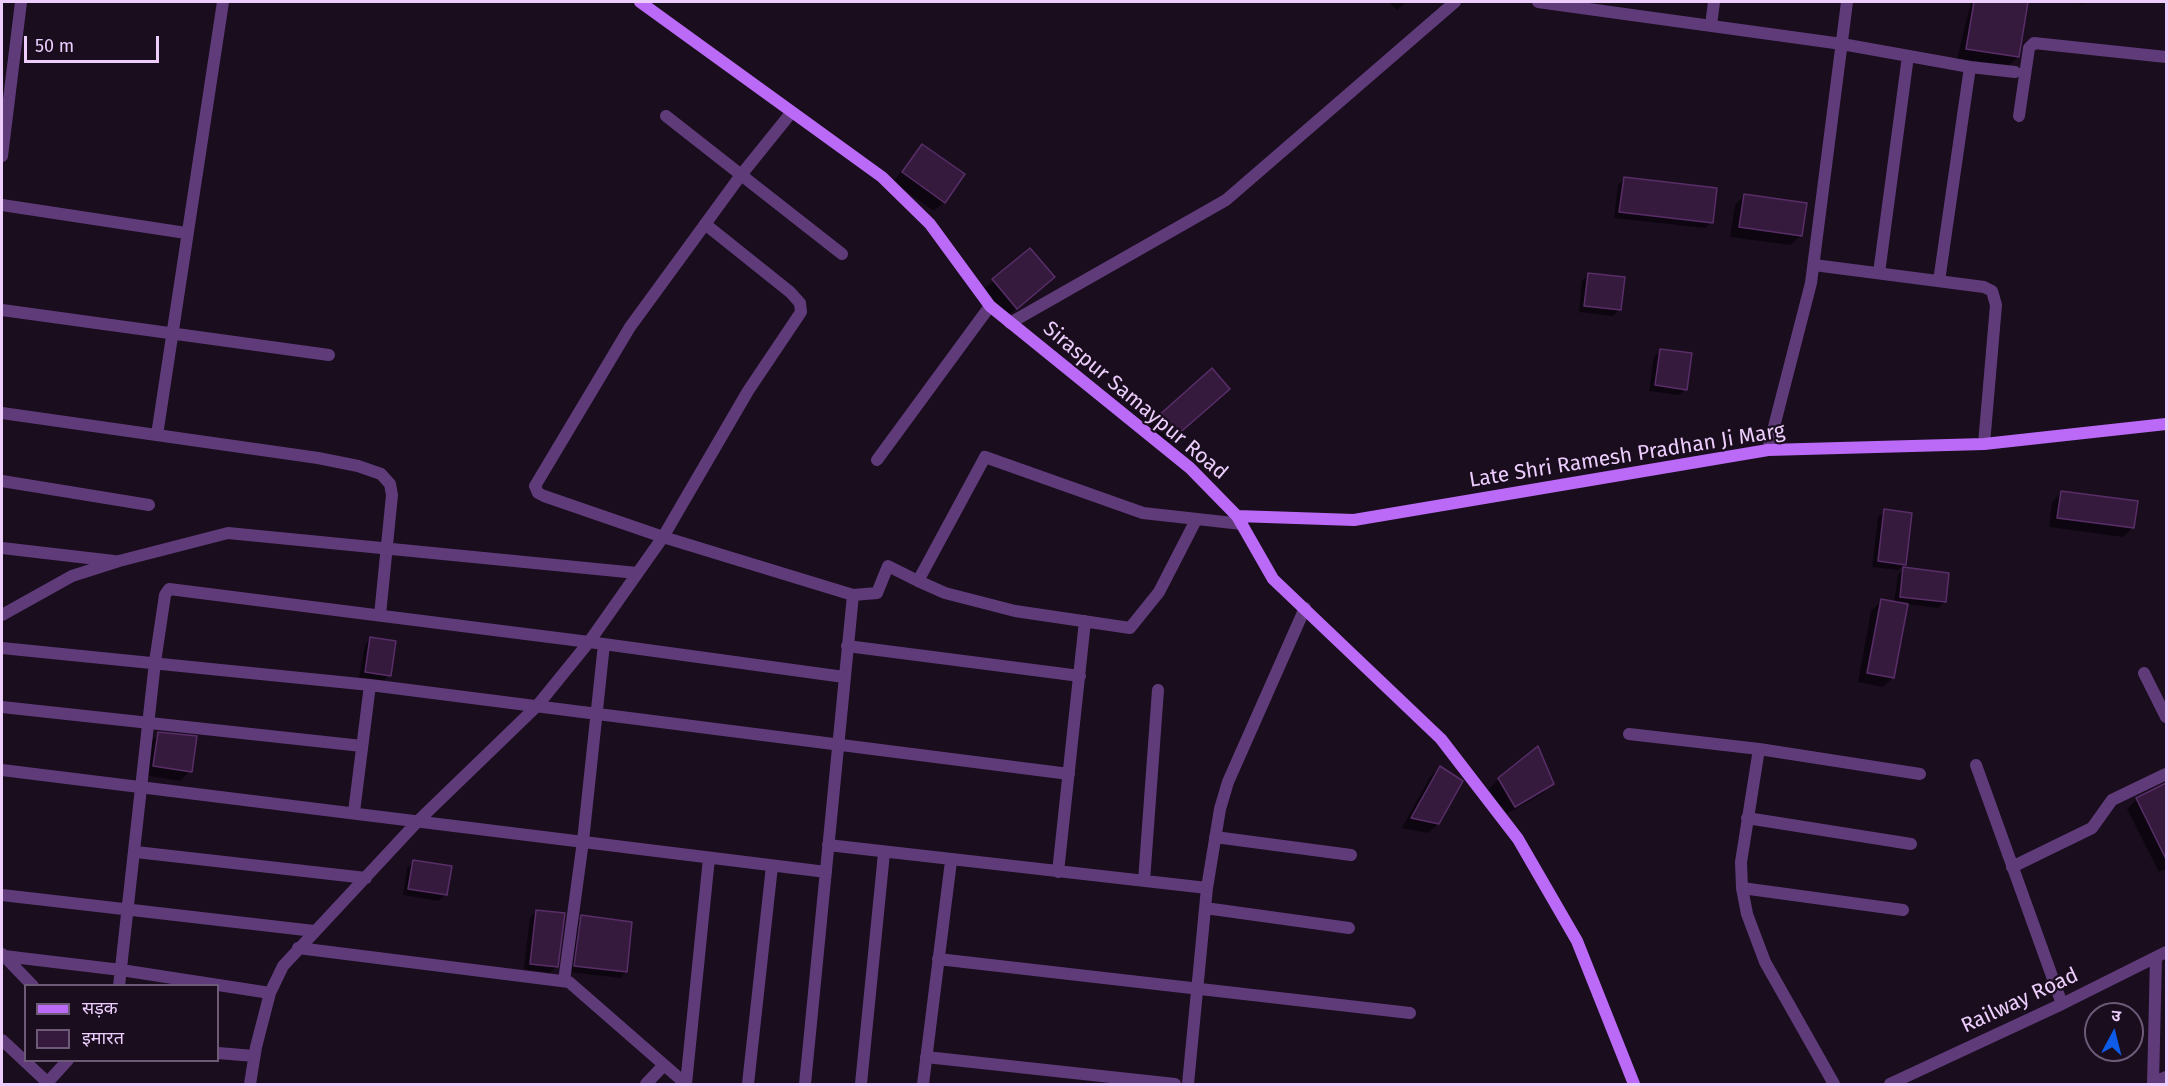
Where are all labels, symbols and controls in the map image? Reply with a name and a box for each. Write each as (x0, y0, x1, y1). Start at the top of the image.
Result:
scale bar (27, 24, 162, 62)
text: 50 m (35, 35, 74, 57)
street label: Siraspur Samaypur Road (1038, 316, 1232, 486)
street label: Late Shri Ramesh Pradhan Ji Marg (1467, 419, 1787, 493)
street label: Railway Road (1957, 963, 2083, 1039)
legend (24, 984, 219, 1062)
text: सड़क (82, 997, 118, 1019)
north arrow (2084, 1002, 2144, 1062)
text: उ (2110, 1006, 2122, 1026)
text: इमारत (82, 1027, 124, 1049)

